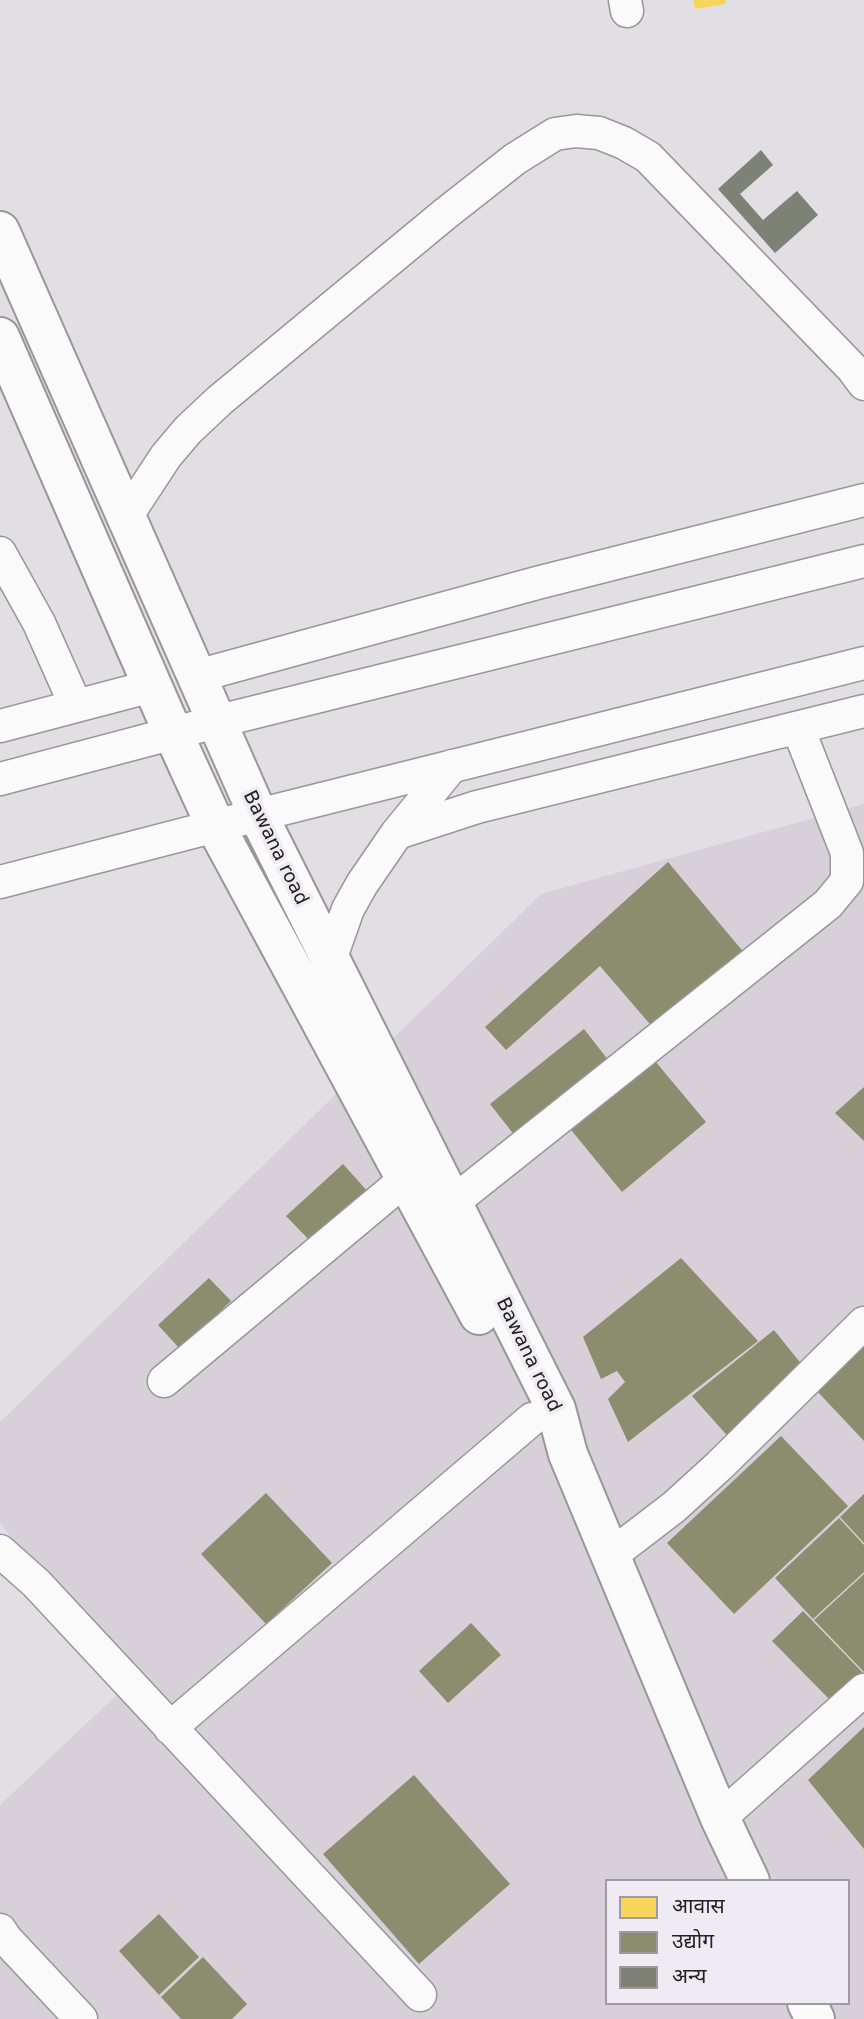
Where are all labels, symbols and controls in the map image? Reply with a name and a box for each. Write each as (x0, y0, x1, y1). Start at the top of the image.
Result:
street label: Bawana road (238, 787, 312, 909)
street label: Bawana road (491, 1294, 565, 1416)
legend (605, 1879, 850, 2005)
text: आवास (672, 1894, 725, 1918)
text: उद्योग (672, 1929, 714, 1953)
text: अन्य (672, 1964, 706, 1988)

